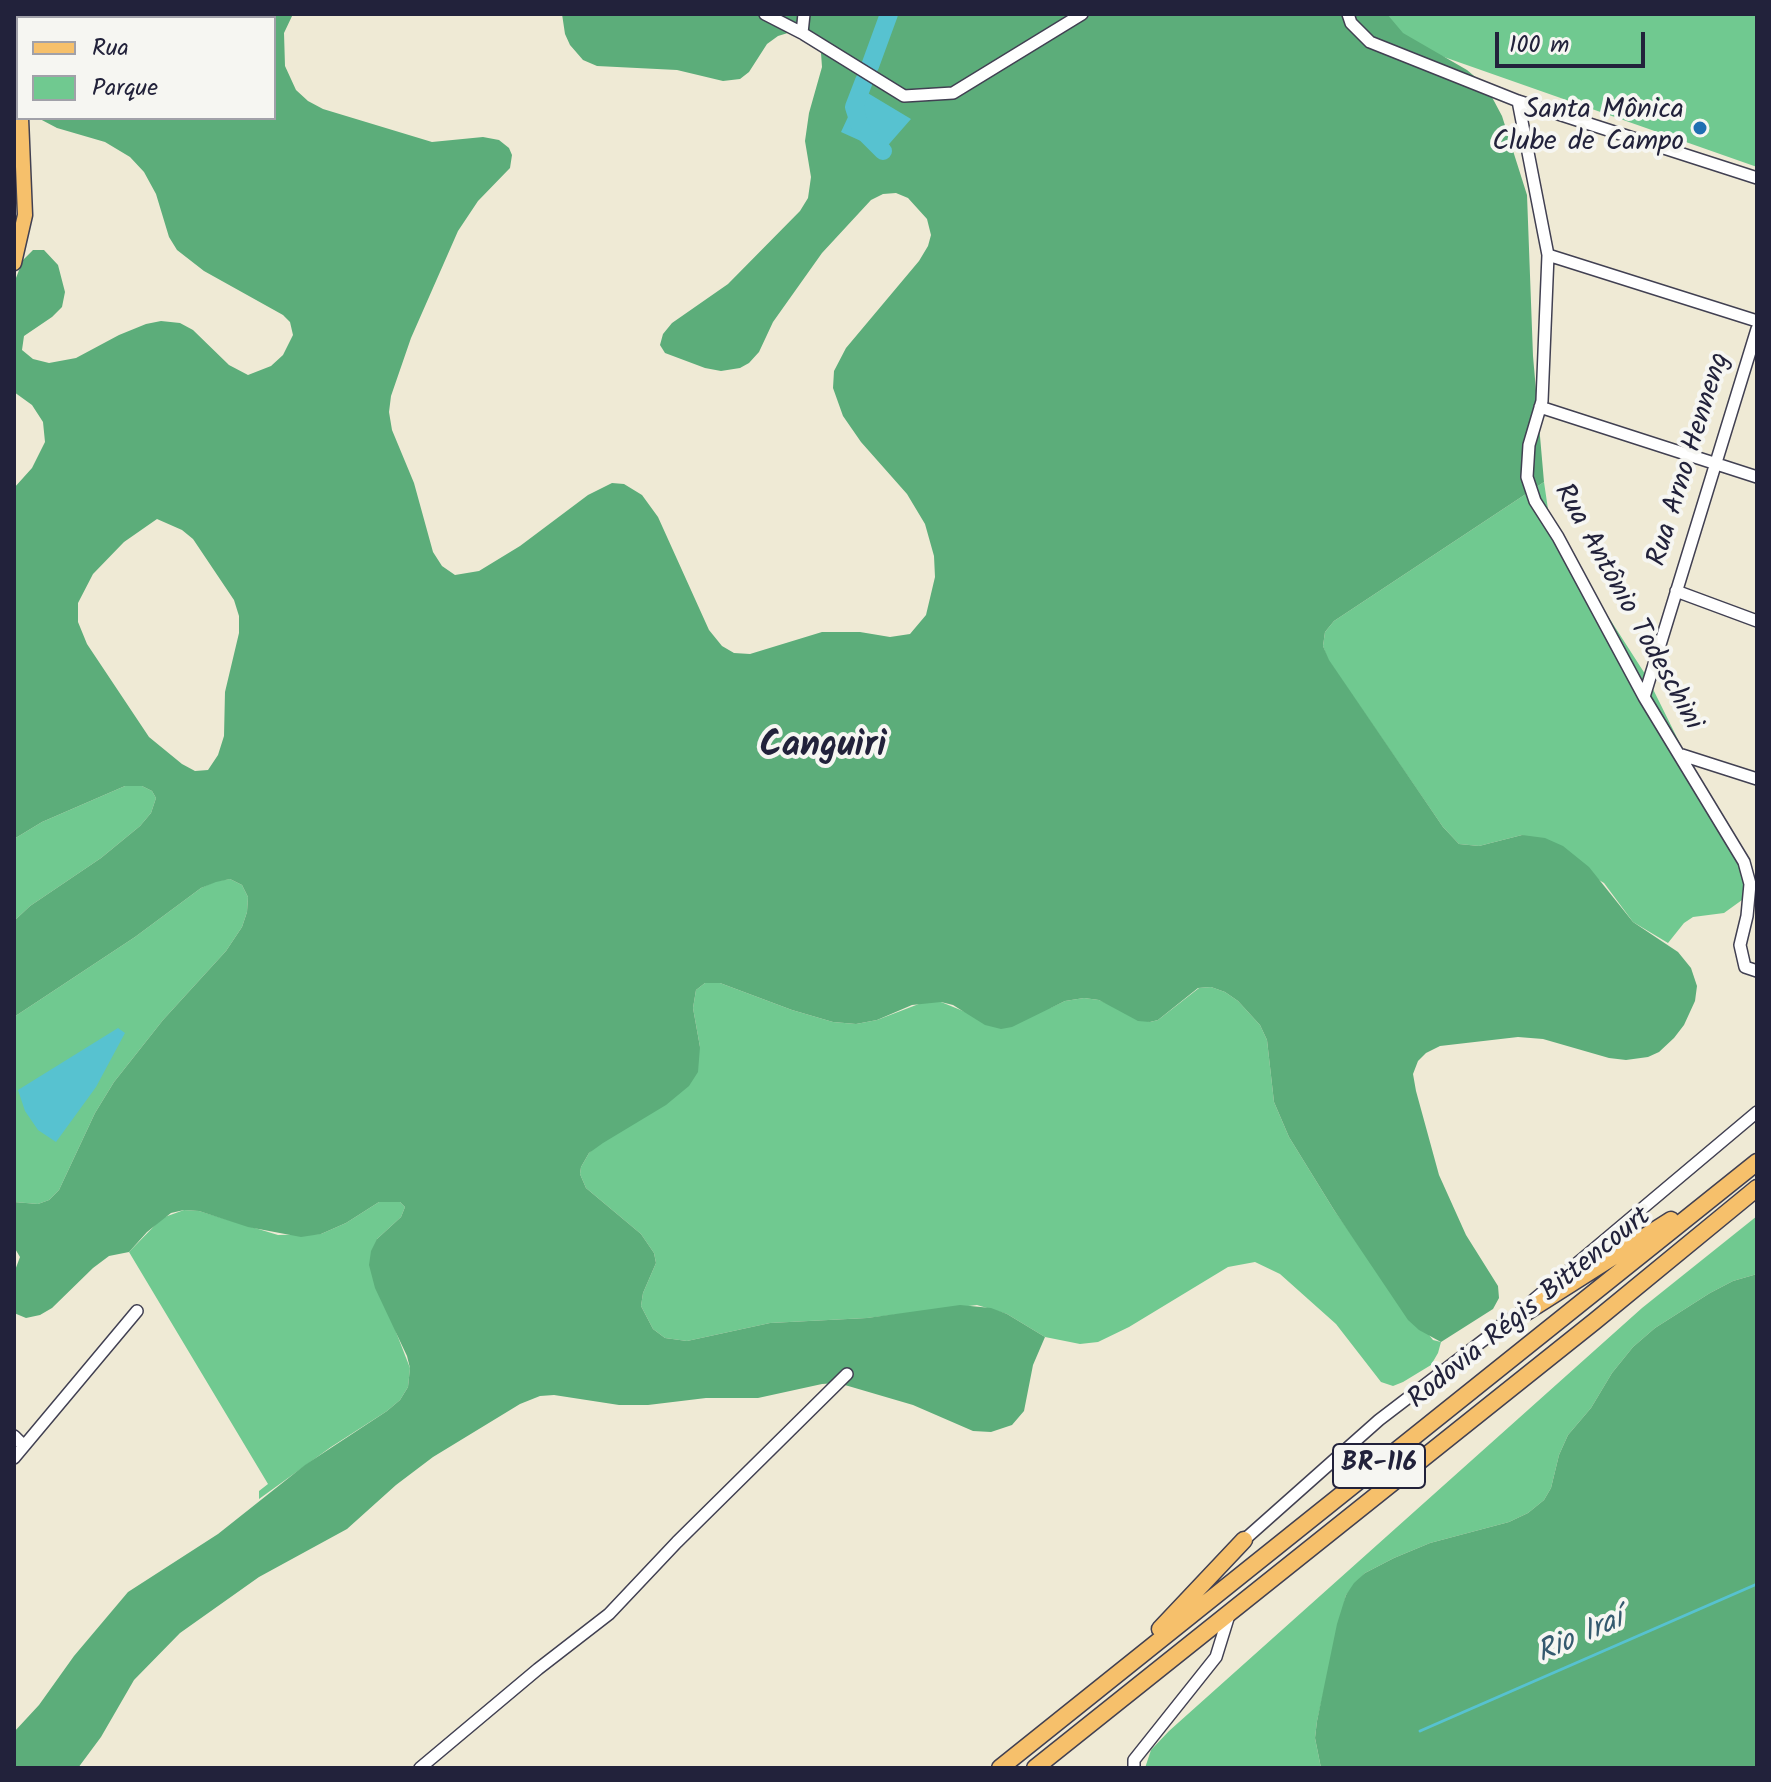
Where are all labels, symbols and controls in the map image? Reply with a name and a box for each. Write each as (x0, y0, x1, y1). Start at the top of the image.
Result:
legend (16, 16, 276, 120)
scale bar (1499, 16, 1649, 66)
text: 100 m (1509, 26, 1569, 65)
text: Rua (92, 29, 129, 68)
text: Parque (92, 69, 158, 108)
place label: Santa Mônica Clube de Campo (1492, 95, 1684, 161)
marker: Santa Mônica Clube de Campo (1691, 119, 1709, 137)
street label: Rua Arno Henneng (1643, 349, 1739, 571)
street label: Rua Antônio Todeschini (1544, 479, 1708, 737)
district label: Canguiri (759, 727, 887, 771)
street label: Rodovia Régis Bittencourt (1403, 1202, 1659, 1418)
road number: BR-116 (1333, 1444, 1425, 1488)
water label: Rio Iraí (1532, 1604, 1630, 1674)

